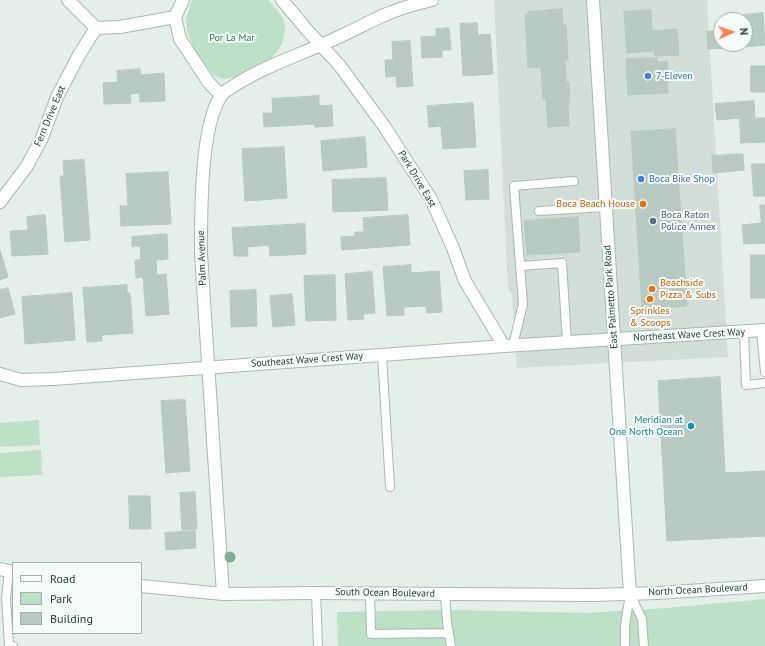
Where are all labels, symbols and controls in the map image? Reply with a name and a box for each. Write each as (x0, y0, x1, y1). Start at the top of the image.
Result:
north arrow (713, 12, 753, 52)
text: N (737, 27, 751, 35)
park label: Por La Mar (209, 32, 255, 44)
place label: 7-Eleven (656, 70, 693, 82)
marker: 7-Eleven (643, 71, 653, 81)
street label: Fern Drive East (32, 84, 68, 148)
street label: Park Drive East (395, 148, 439, 210)
place label: Boca Bike Shop (649, 173, 715, 185)
marker: Boca Bike Shop (636, 174, 646, 184)
place label: Boca Beach House (556, 198, 635, 210)
marker: Boca Beach House (638, 199, 648, 209)
place label: Boca Raton Police Annex (661, 209, 716, 232)
marker: Boca Raton Police Annex (648, 216, 658, 226)
street label: Palm Avenue (195, 230, 209, 286)
street label: East Palmetto Park Road (601, 245, 621, 349)
place label: Beachside Pizza & Subs (660, 277, 716, 300)
marker: Beachside Pizza & Subs (647, 284, 657, 294)
marker: Sprinkles & Scoops (645, 294, 655, 304)
place label: Sprinkles & Scoops (630, 305, 670, 328)
street label: Northeast Wave Crest Way (633, 326, 745, 344)
street label: Southeast Wave Crest Way (251, 350, 363, 370)
place label: Meridian at One North Ocean (609, 414, 683, 438)
marker: Meridian at One North Ocean (686, 421, 696, 431)
legend (12, 562, 142, 634)
text: Road (50, 571, 75, 586)
street label: North Ocean Boulevard (648, 581, 748, 599)
street label: South Ocean Boulevard (335, 586, 435, 600)
text: Park (50, 591, 72, 606)
text: Building (50, 611, 93, 626)

